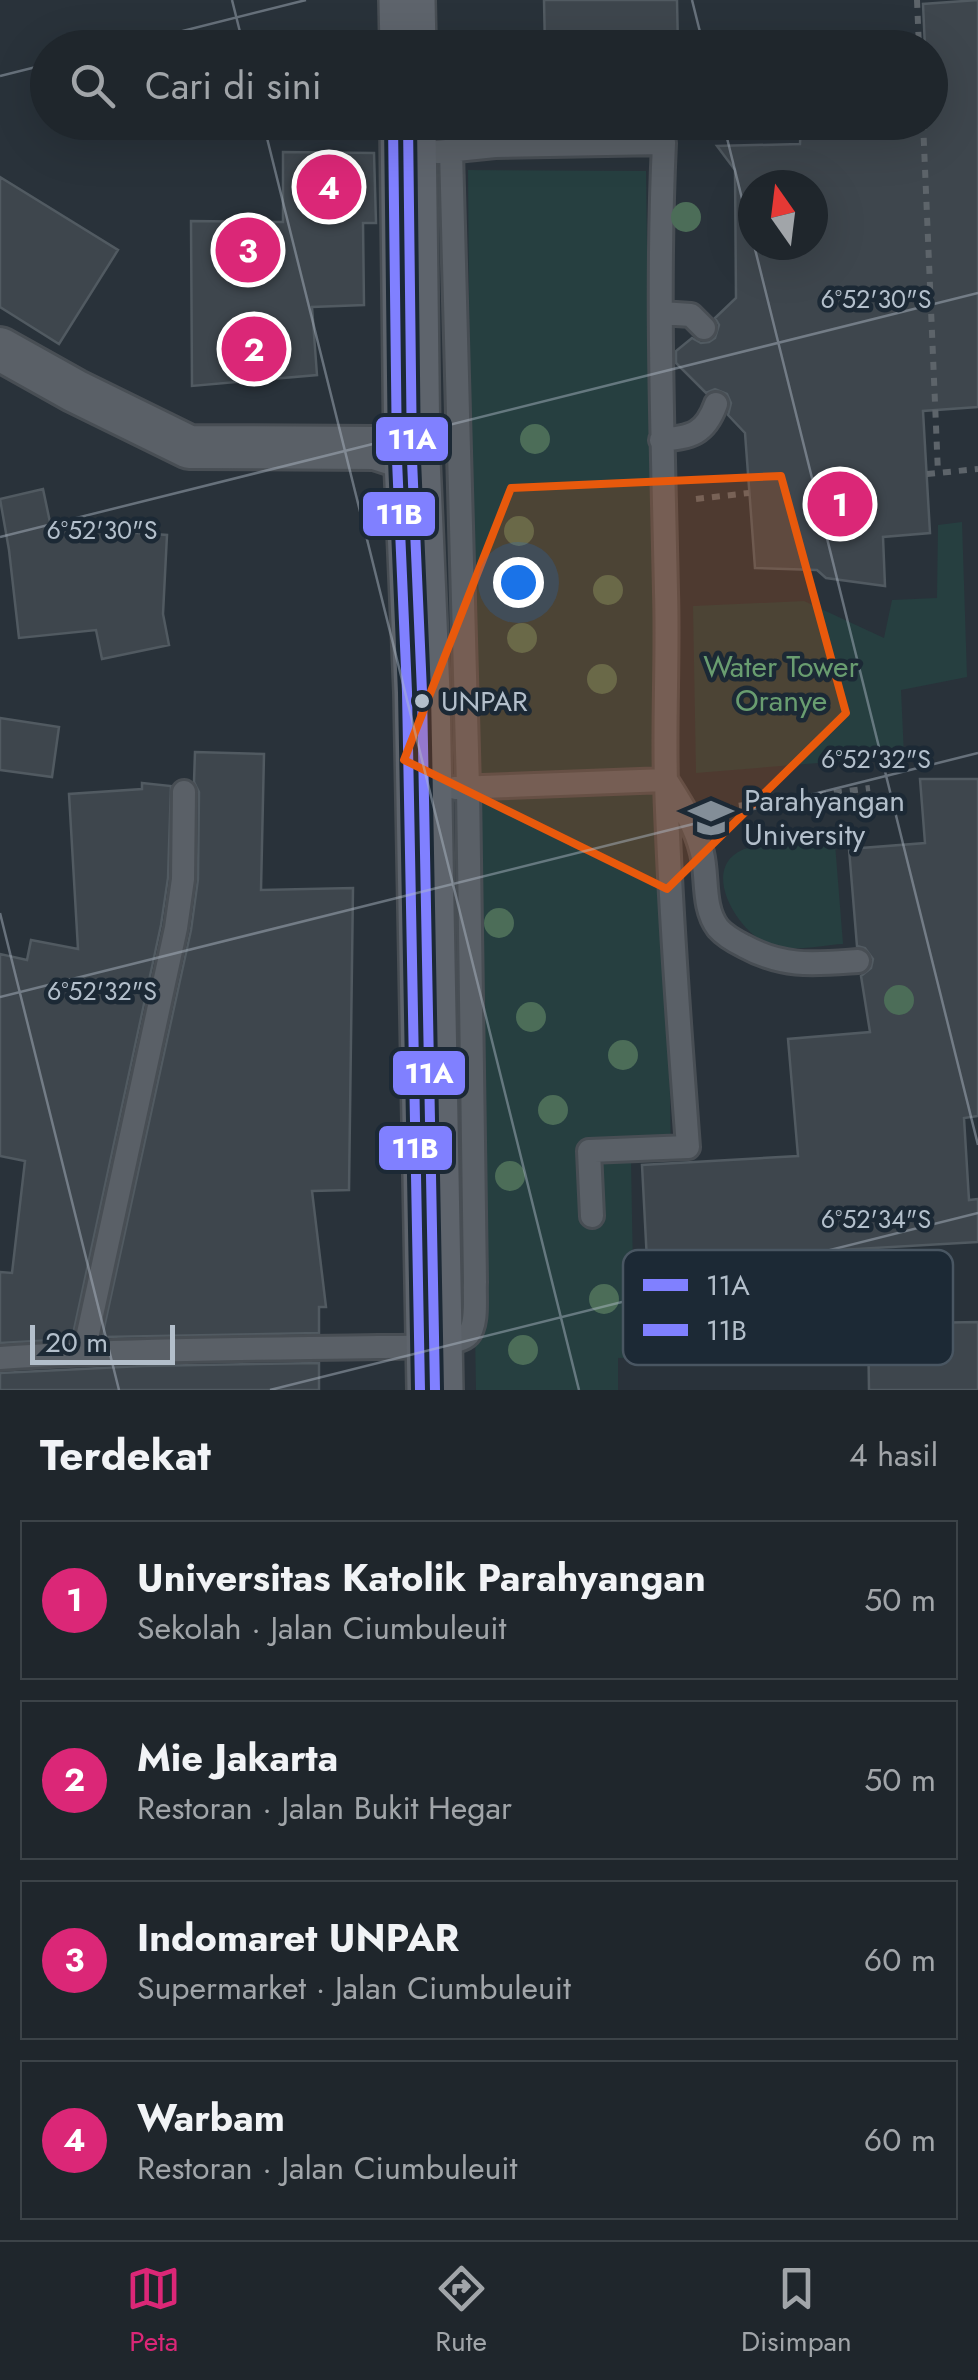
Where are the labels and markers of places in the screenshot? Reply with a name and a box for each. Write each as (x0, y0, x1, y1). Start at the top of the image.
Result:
pin: 4 (296, 150, 362, 224)
pin: 3 (216, 212, 280, 288)
pin: 2 (222, 312, 286, 386)
pin: 1 (808, 466, 872, 542)
place label: UNPAR (441, 681, 528, 722)
marker: UNPAR (412, 691, 432, 711)
place label: Parahyangan University (744, 779, 905, 856)
school or university icon: Parahyangan University (687, 794, 735, 842)

